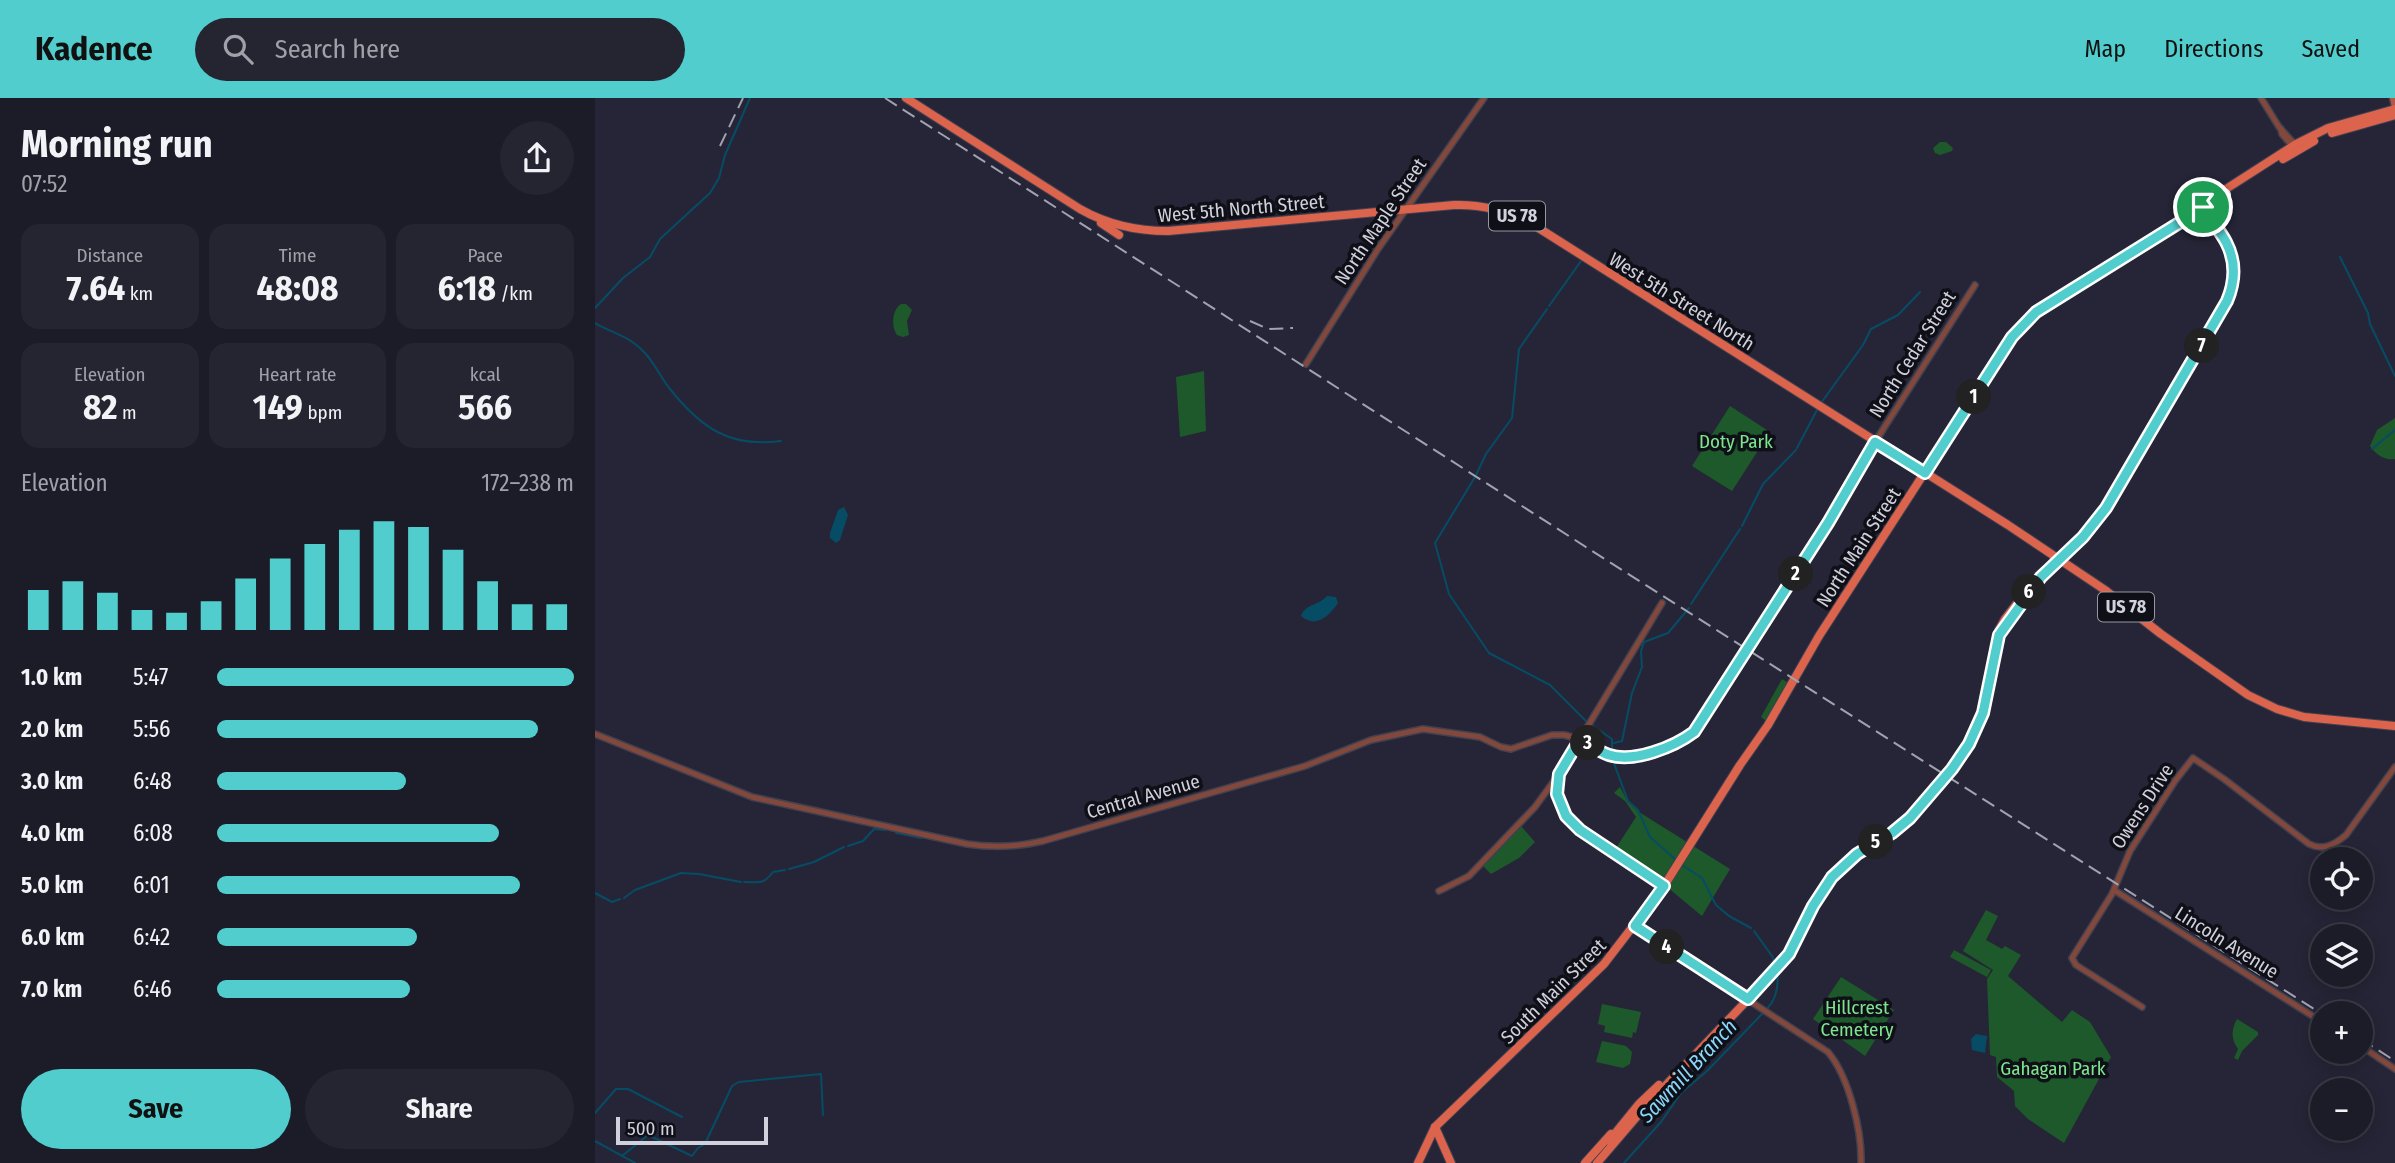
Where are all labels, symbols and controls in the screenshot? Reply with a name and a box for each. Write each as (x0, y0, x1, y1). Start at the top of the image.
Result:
search box (195, 18, 685, 81)
text: Kadence (35, 29, 153, 69)
icon: search (219, 30, 257, 68)
text: Search here (275, 34, 400, 65)
text: Map (2085, 35, 2126, 63)
text: Directions (2164, 35, 2263, 63)
text: Saved (2301, 35, 2360, 63)
text: Morning run (21, 121, 213, 167)
button: share (500, 121, 574, 195)
street label: North Maple Street (1330, 153, 1432, 289)
text: 07:52 (21, 170, 67, 198)
pin (2173, 177, 2233, 237)
icon: arrive (2184, 188, 2222, 226)
street label: West 5th North Street (1157, 190, 1326, 227)
road number: US 78 (1489, 202, 1545, 230)
text: Distance (77, 244, 143, 267)
text: Time (279, 244, 316, 267)
text: Pace (467, 244, 503, 267)
street label: West 5th Street North (1605, 247, 1759, 355)
text: 7.64 (66, 267, 125, 309)
text: 48:08 (256, 267, 339, 309)
text: 6:18 (438, 267, 496, 309)
text: km (125, 282, 153, 305)
text: /km (496, 282, 533, 305)
street label: North Cedar Street (1864, 286, 1961, 422)
pin: 7 (2185, 328, 2219, 364)
text: 7 (2197, 334, 2206, 357)
text: Elevation (74, 363, 146, 386)
text: Heart rate (258, 363, 337, 386)
text: kcal (470, 363, 501, 386)
pin: 1 (1957, 380, 1991, 414)
text: 1 (1969, 385, 1978, 408)
text: 82 (83, 386, 118, 428)
text: 149 (253, 386, 303, 428)
text: 566 (458, 386, 512, 428)
text: m (118, 401, 137, 424)
text: bpm (303, 401, 342, 424)
park label: Doty Park (1699, 430, 1773, 453)
text: Elevation (21, 469, 108, 497)
text: 172–238 m (481, 469, 574, 497)
street label: North Main Street (1811, 483, 1906, 611)
pin: 2 (1779, 556, 1813, 592)
text: 2 (1791, 562, 1800, 585)
pin: 6 (2011, 574, 2047, 610)
text: 6 (2024, 580, 2033, 603)
road number: US 78 (2098, 592, 2154, 622)
text: 1.0 km (21, 663, 82, 691)
text: 5:47 (133, 663, 168, 691)
text: 2.0 km (21, 715, 83, 743)
text: 5:56 (133, 715, 171, 743)
pin: 3 (1571, 726, 1605, 760)
text: 3 (1583, 731, 1592, 754)
street label: Owens Drive (2106, 760, 2178, 853)
text: 3.0 km (21, 767, 83, 795)
text: 6:48 (133, 767, 172, 795)
street label: Central Avenue (1084, 769, 1202, 824)
text: 4.0 km (21, 819, 84, 847)
text: 6:08 (133, 819, 173, 847)
pin: 5 (1859, 824, 1893, 860)
text: 5 (1871, 830, 1880, 853)
map controls (2310, 847, 2373, 1141)
button: locate (2310, 847, 2373, 910)
text: 5.0 km (21, 871, 84, 899)
text: 6:01 (133, 871, 170, 899)
street label: Lincoln Avenue (2171, 902, 2283, 983)
text: 6.0 km (21, 923, 85, 951)
text: 6:42 (133, 923, 170, 951)
button: layers (2310, 924, 2373, 987)
pin: 4 (1649, 930, 1685, 964)
street label: South Main Street (1496, 934, 1611, 1049)
text: 4 (1662, 935, 1671, 958)
text: 7.0 km (21, 975, 82, 1003)
text: 6:46 (133, 975, 172, 1003)
park label: Hillcrest Cemetery (1820, 996, 1894, 1041)
button: + (2310, 1001, 2373, 1064)
water label: Sawmill Branch (1633, 1014, 1743, 1129)
park label: Gahagan Park (2000, 1057, 2106, 1080)
button: Save (21, 1069, 291, 1149)
button: Share (305, 1069, 574, 1149)
button: − (2310, 1078, 2373, 1141)
scale bar (616, 1114, 768, 1146)
text: 500 m (627, 1117, 675, 1140)

